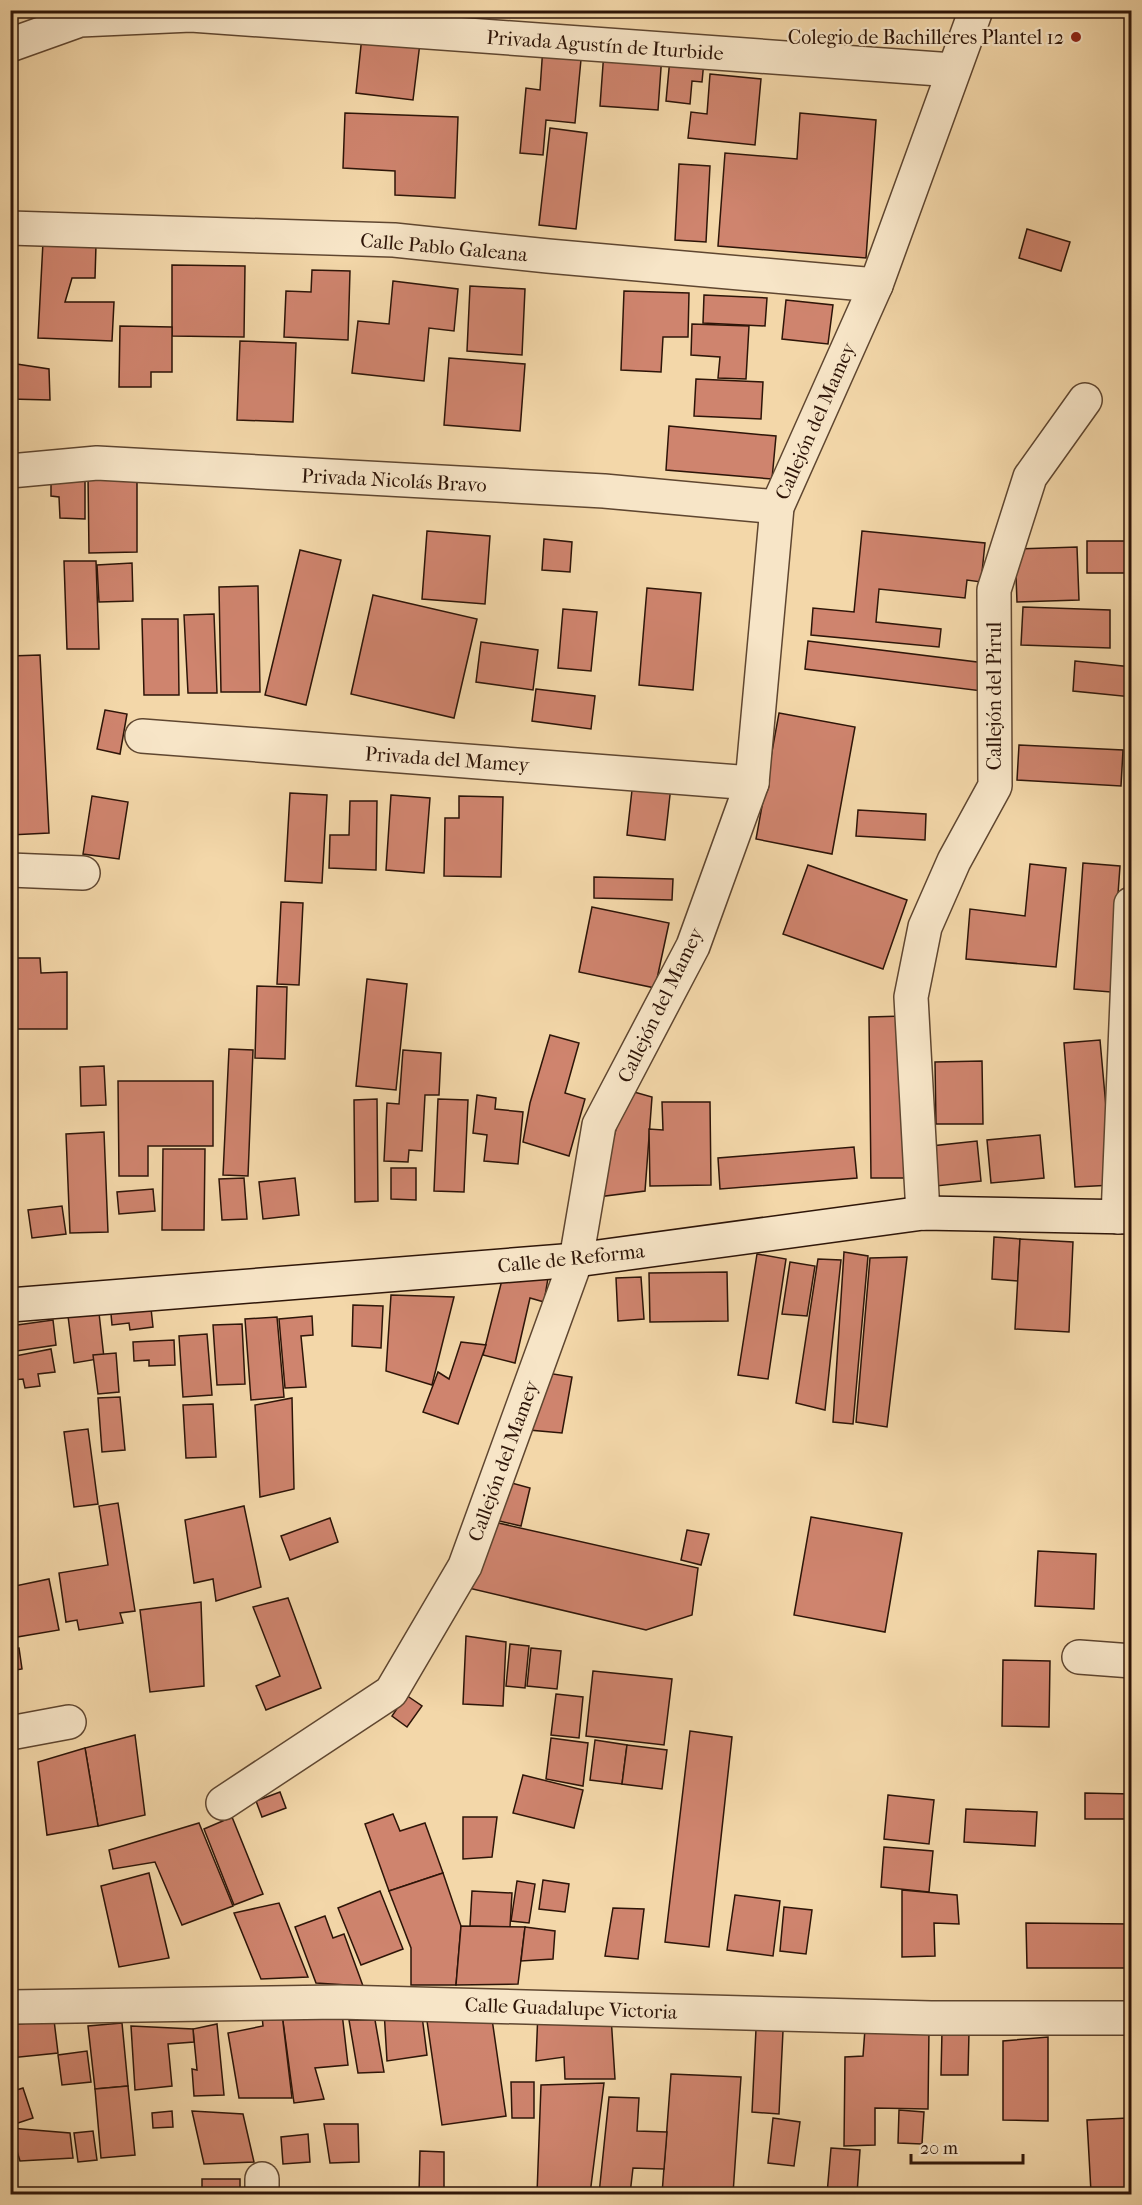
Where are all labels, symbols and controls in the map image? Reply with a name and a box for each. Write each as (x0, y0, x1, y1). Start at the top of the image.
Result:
street label: Privada Agustín de Iturbide (486, 26, 724, 65)
place label: Colegio de Bachilleres Plantel 12 (788, 26, 1064, 49)
marker: Colegio de Bachilleres Plantel 12 (1069, 30, 1083, 44)
street label: Calle Pablo Galeana (359, 229, 529, 266)
street label: Callejón del Mamey (771, 338, 861, 503)
street label: Privada Nicolás Bravo (301, 464, 487, 497)
street label: Callejón del Pirul (983, 621, 1006, 770)
street label: Privada del Mamey (364, 742, 531, 777)
street label: Callejón del Mamey (613, 923, 708, 1086)
street label: Calle de Reforma (496, 1239, 646, 1278)
street label: Callejón del Mamey (464, 1376, 544, 1545)
street label: Calle Guadalupe Victoria (464, 1993, 678, 2024)
scale bar (911, 2127, 1024, 2165)
text: 20 m (920, 2138, 958, 2159)

